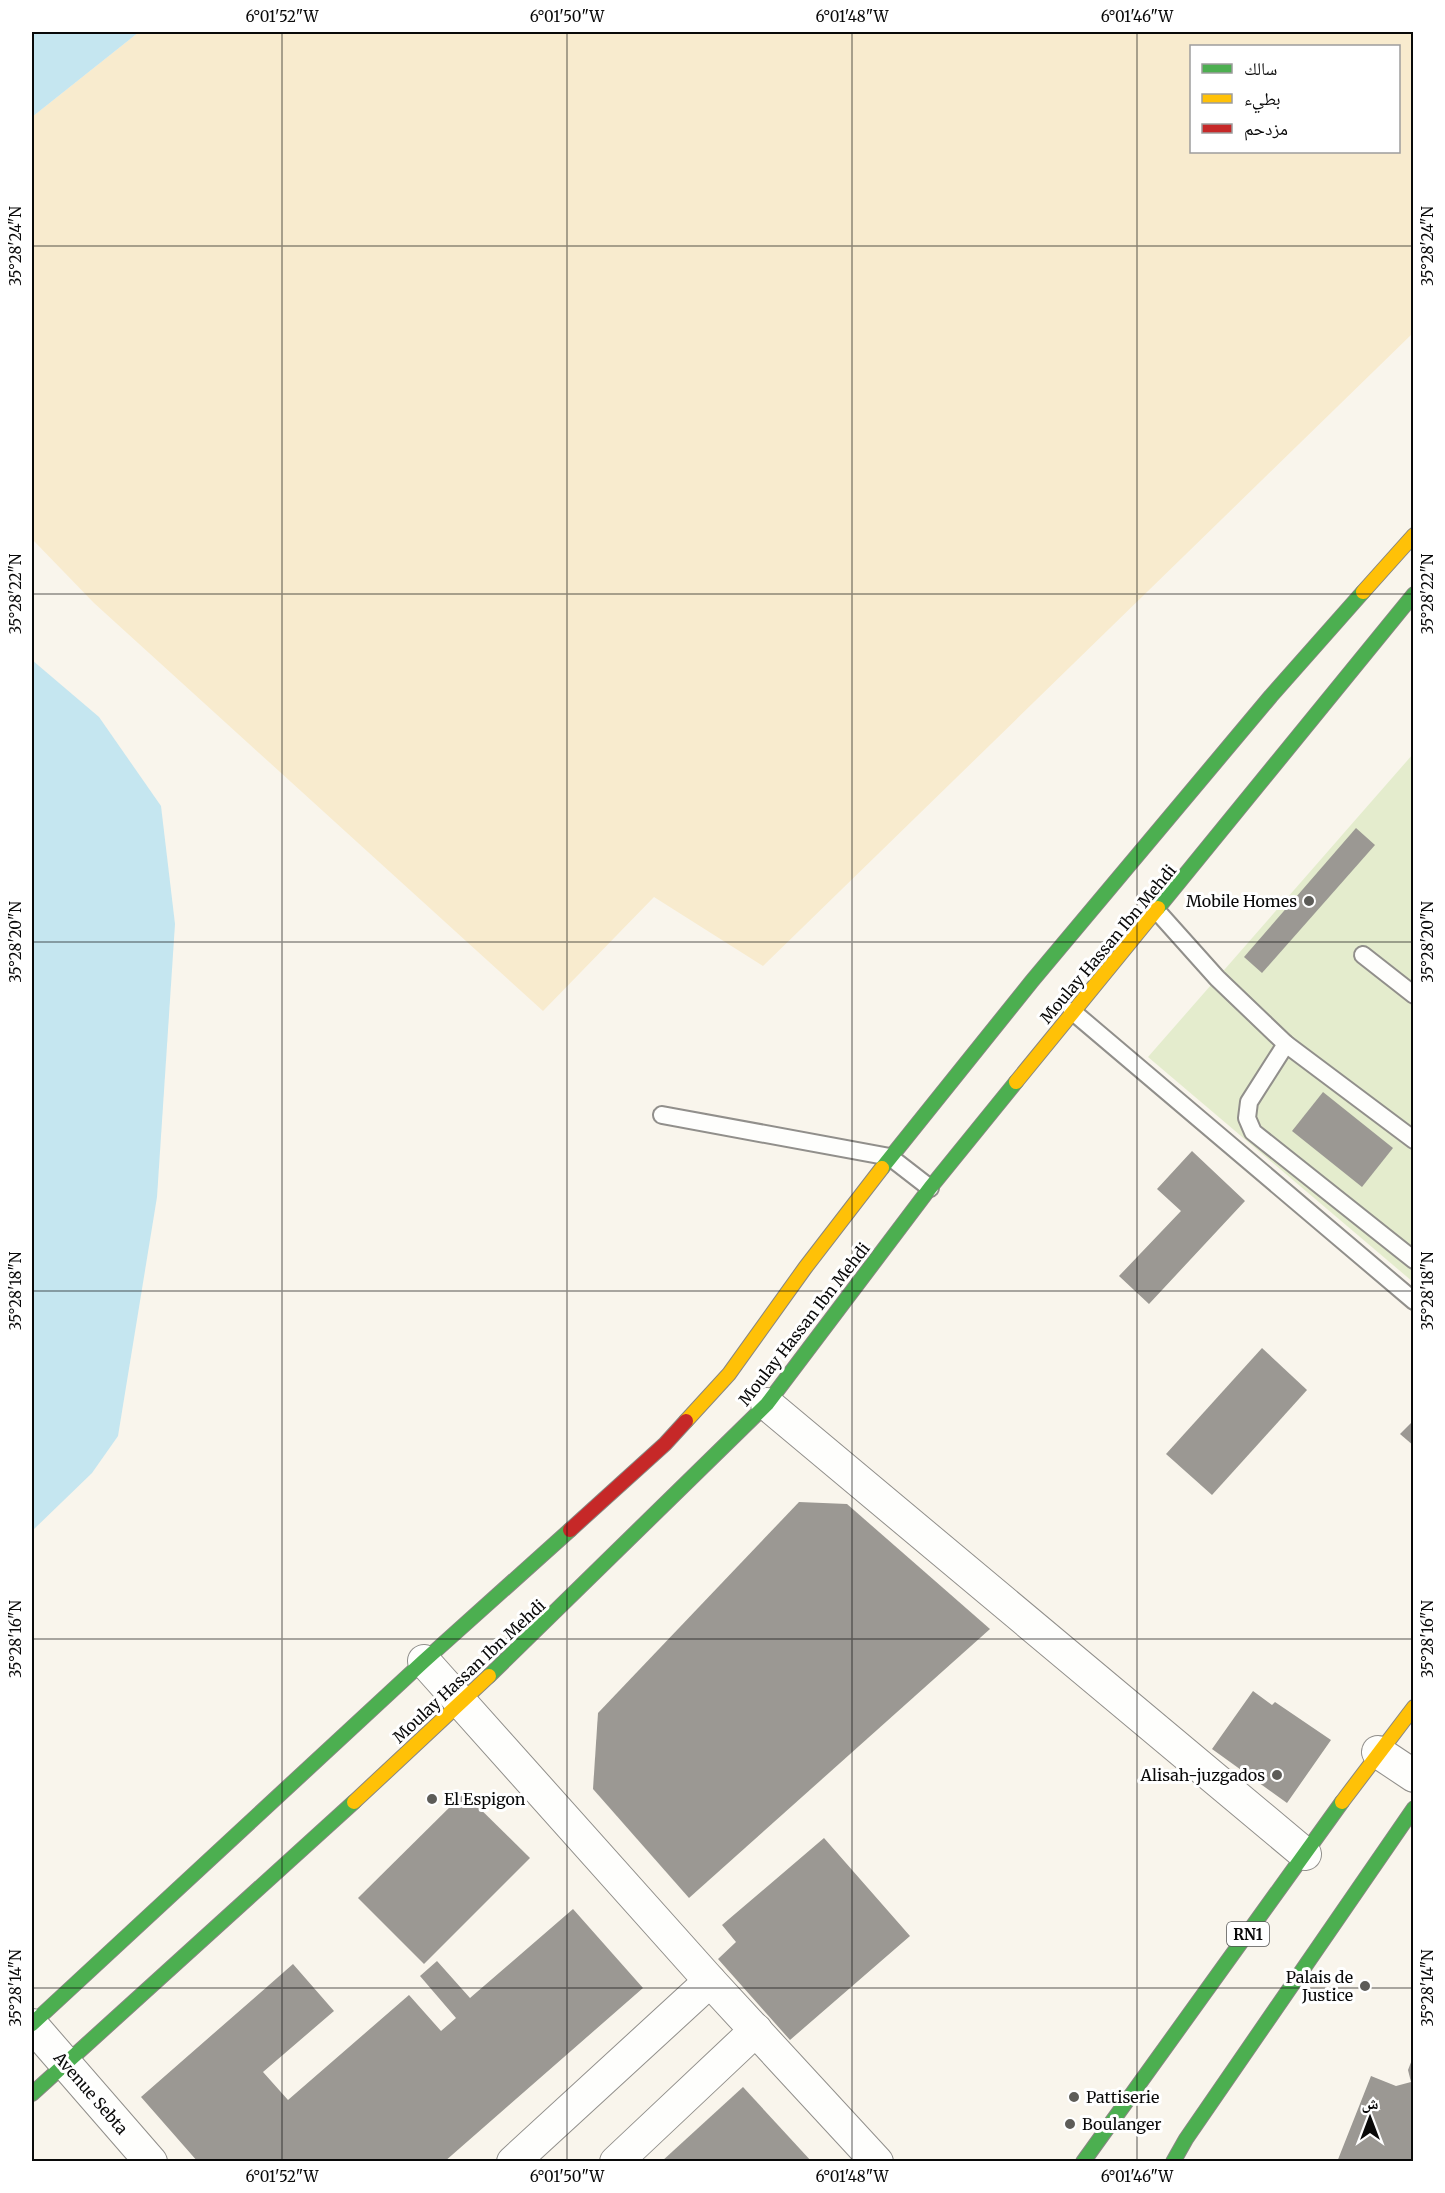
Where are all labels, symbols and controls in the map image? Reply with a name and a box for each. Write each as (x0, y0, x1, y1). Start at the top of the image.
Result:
text: 6°01'52"W (246, 7, 320, 26)
text: 6°01'50"W (530, 7, 605, 26)
text: 6°01'48"W (815, 7, 890, 26)
text: 6°01'46"W (1101, 7, 1174, 26)
legend (1190, 45, 1400, 153)
text: سالك (1244, 57, 1277, 80)
text: بطيء (1244, 87, 1281, 114)
text: مزدحم (1244, 117, 1288, 141)
text: 35°28'24"N (6, 206, 25, 286)
text: 35°28'24"N (1418, 206, 1437, 286)
text: 35°28'22"N (6, 553, 25, 634)
text: 35°28'22"N (1418, 553, 1437, 634)
street label: Moulay Hassan Ibn Mehdi (1036, 861, 1180, 1027)
place label: Mobile Homes (1186, 891, 1297, 911)
marker: Mobile Homes (1302, 894, 1316, 908)
text: 35°28'20"N (6, 901, 25, 983)
text: 35°28'20"N (1418, 901, 1437, 983)
street label: Moulay Hassan Ibn Mehdi (734, 1239, 874, 1409)
text: 35°28'18"N (6, 1251, 25, 1330)
text: 35°28'18"N (1418, 1251, 1437, 1330)
street label: Moulay Hassan Ibn Mehdi (389, 1595, 549, 1747)
text: 35°28'16"N (6, 1600, 25, 1678)
text: 35°28'16"N (1418, 1600, 1437, 1678)
place label: Alisah-juzgados (1139, 1765, 1265, 1785)
marker: Alisah-juzgados (1270, 1768, 1284, 1782)
place label: El Espigon (444, 1789, 526, 1809)
marker: El Espigon (425, 1792, 439, 1806)
road number: RN1 (1227, 1922, 1269, 1946)
text: 35°28'14"N (6, 1949, 25, 2027)
text: 35°28'14"N (1418, 1949, 1437, 2027)
place label: Palais de Justice (1286, 1967, 1353, 2005)
marker: Palais de Justice (1358, 1979, 1372, 1993)
street label: Avenue Sebta (49, 2047, 132, 2139)
place label: Pattiserie (1086, 2087, 1159, 2107)
north arrow (1340, 2088, 1400, 2148)
marker: Pattiserie (1067, 2090, 1081, 2104)
text: ش (1362, 2093, 1379, 2113)
place label: Boulanger (1082, 2114, 1161, 2134)
marker: Boulanger (1063, 2117, 1077, 2131)
text: 6°01'52"W (246, 2167, 320, 2186)
text: 6°01'50"W (530, 2167, 605, 2186)
text: 6°01'48"W (815, 2167, 890, 2186)
text: 6°01'46"W (1101, 2167, 1174, 2186)

